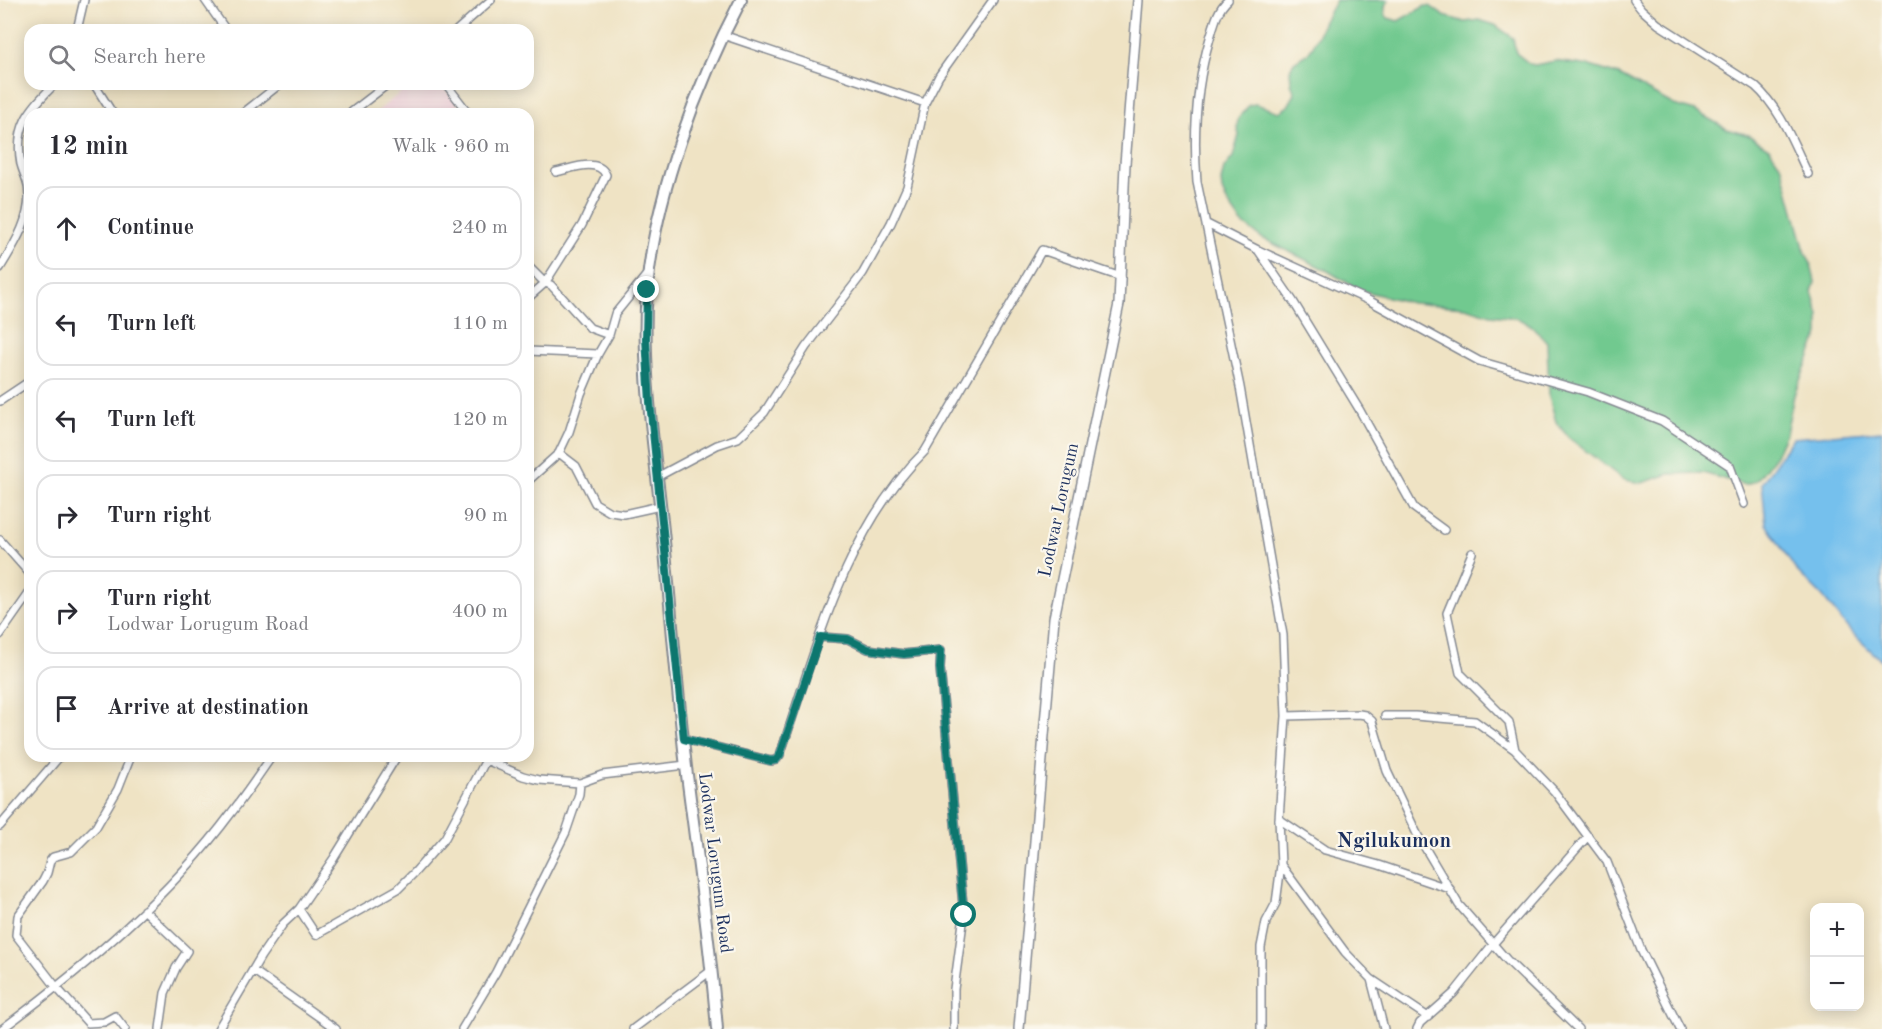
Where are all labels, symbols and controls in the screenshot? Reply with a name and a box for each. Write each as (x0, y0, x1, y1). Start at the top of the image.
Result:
search box (24, 24, 534, 90)
icon: search (45, 41, 78, 74)
text: Search here (93, 46, 206, 68)
text: 12 min (48, 134, 128, 160)
text: Walk · 960 m (391, 137, 510, 157)
icon: ahead (50, 212, 83, 245)
text: Continue (107, 217, 194, 239)
text: 240 m (452, 218, 508, 238)
route end (633, 276, 659, 302)
icon: left (50, 308, 83, 341)
text: Turn left (107, 313, 196, 335)
text: 110 m (452, 314, 508, 334)
icon: left (50, 404, 83, 437)
text: Turn left (107, 409, 196, 431)
text: 120 m (452, 410, 508, 430)
street label: Lodwar Lorugum (1036, 441, 1082, 579)
icon: right (50, 500, 83, 533)
text: Turn right (107, 505, 211, 527)
text: 90 m (463, 506, 508, 526)
text: Turn right (107, 588, 211, 610)
icon: right (50, 596, 83, 629)
text: 400 m (452, 602, 508, 622)
text: Lodwar Lorugum Road (107, 615, 309, 635)
icon: arrive (50, 692, 83, 725)
text: Arrive at destination (107, 697, 309, 719)
street label: Lodwar Lorugum Road (695, 772, 735, 954)
district label: Ngilukumon (1337, 831, 1451, 852)
route start (950, 901, 976, 927)
map controls (1810, 903, 1864, 1011)
button: + (1810, 903, 1864, 957)
button: − (1810, 957, 1864, 1011)

